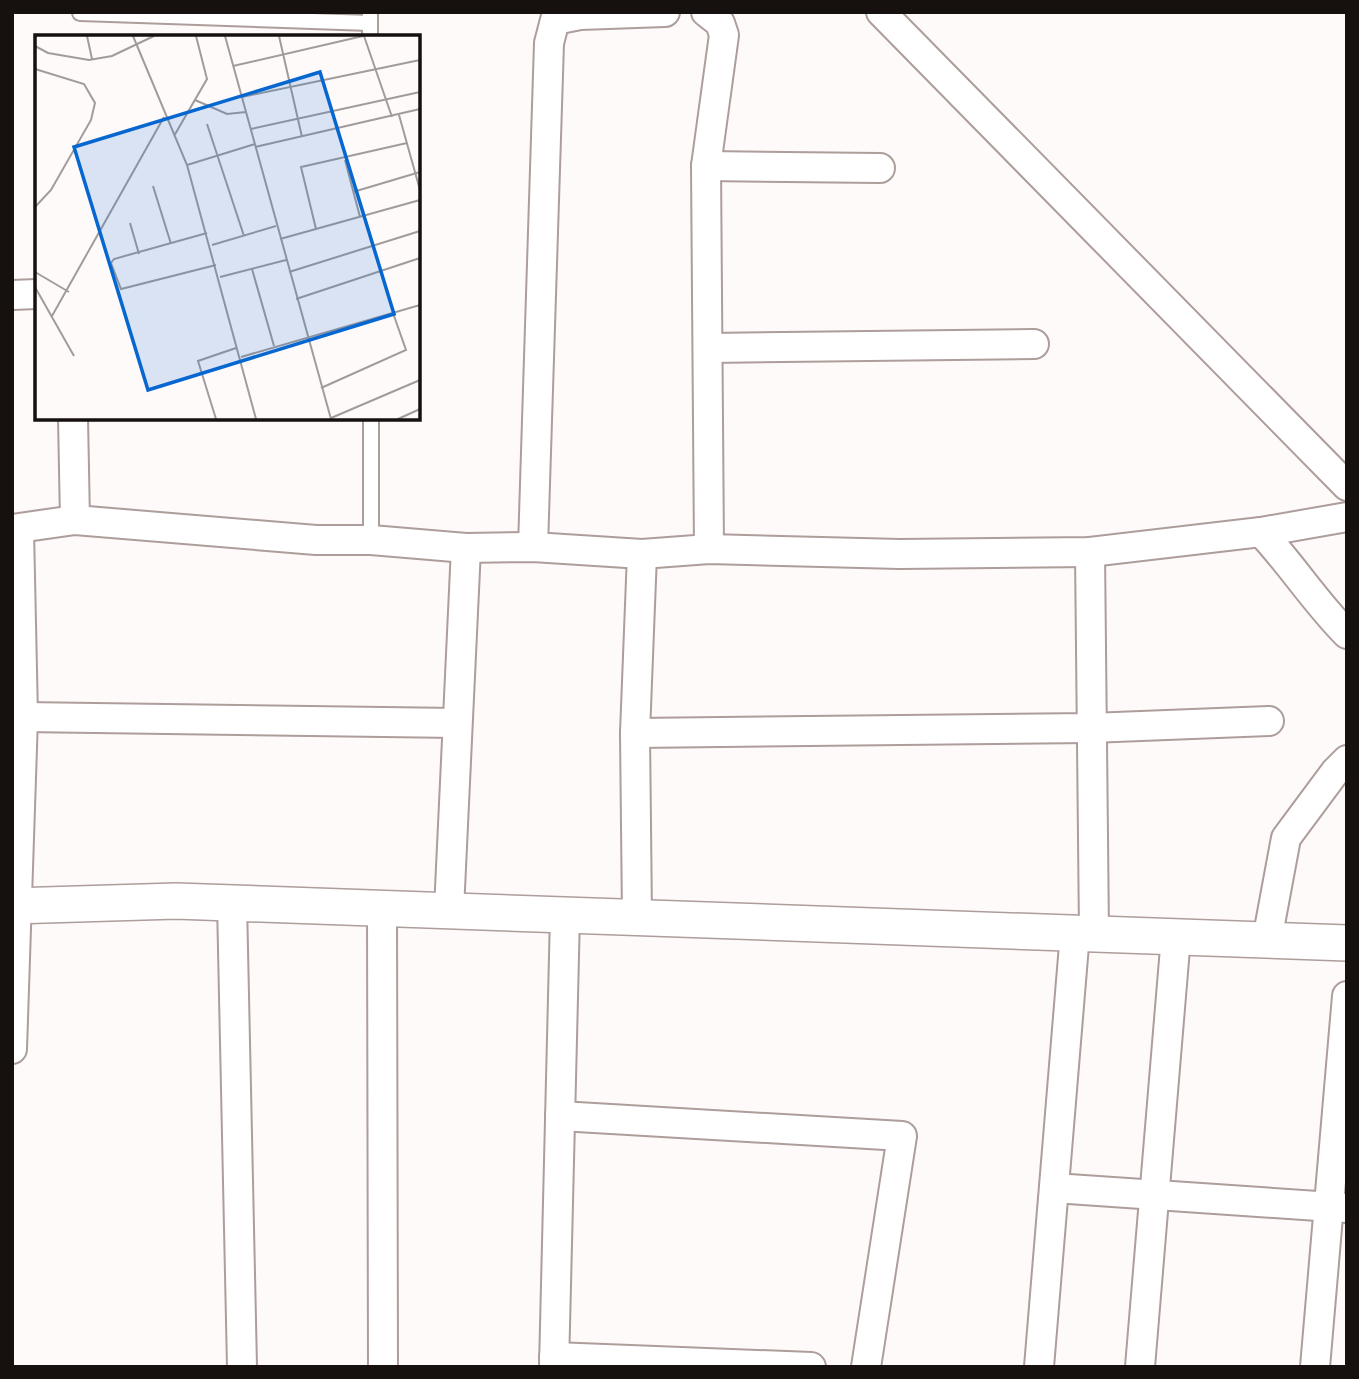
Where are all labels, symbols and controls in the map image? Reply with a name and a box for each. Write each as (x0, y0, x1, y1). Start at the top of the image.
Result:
inset map (35, 35, 420, 420)

